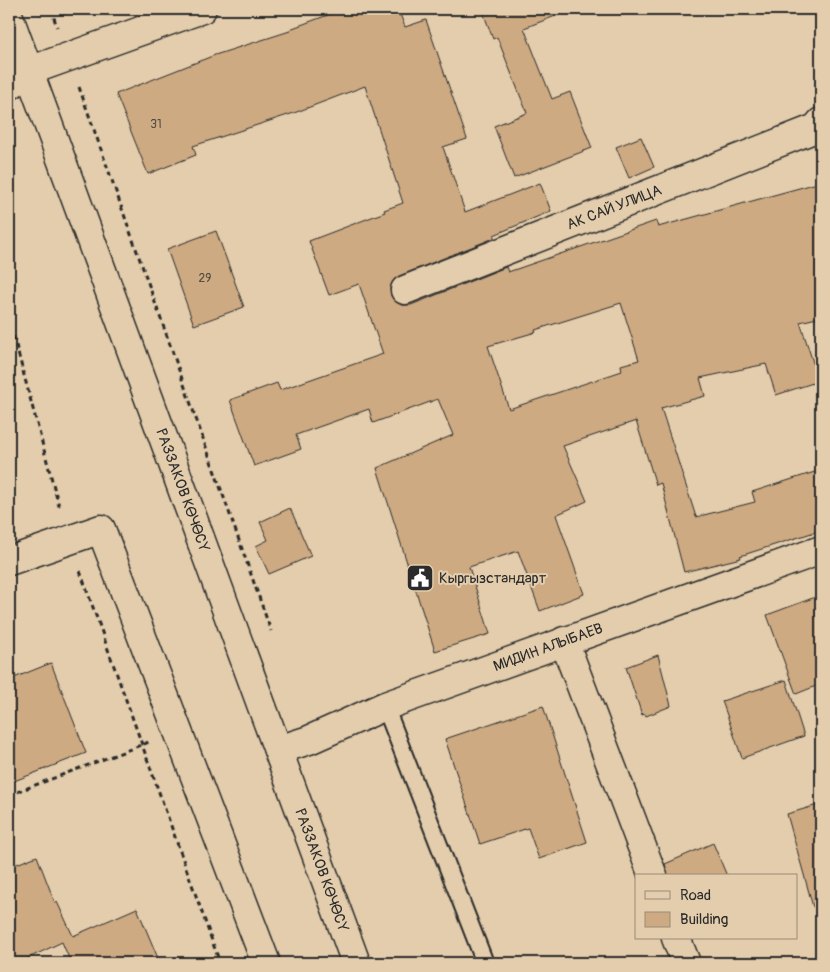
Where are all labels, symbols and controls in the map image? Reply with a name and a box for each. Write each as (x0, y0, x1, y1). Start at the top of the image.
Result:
house number: 31 (150, 117, 162, 132)
street label: АК САЙ УЛИЦА (564, 181, 665, 234)
house number: 29 (199, 271, 211, 286)
street label: РАЗЗАКОВ КӨЧӨСҮ (151, 426, 214, 555)
public building icon: Кыргызстандарт (405, 563, 435, 593)
place label: Кыргызстандарт (439, 569, 547, 588)
street label: МИДИН АЛЫБАЕВ (491, 619, 606, 676)
street label: РАЗЗАКОВ КӨЧӨСҮ (290, 806, 353, 935)
legend (635, 874, 798, 940)
text: Road (680, 886, 711, 905)
text: Building (680, 910, 728, 929)

